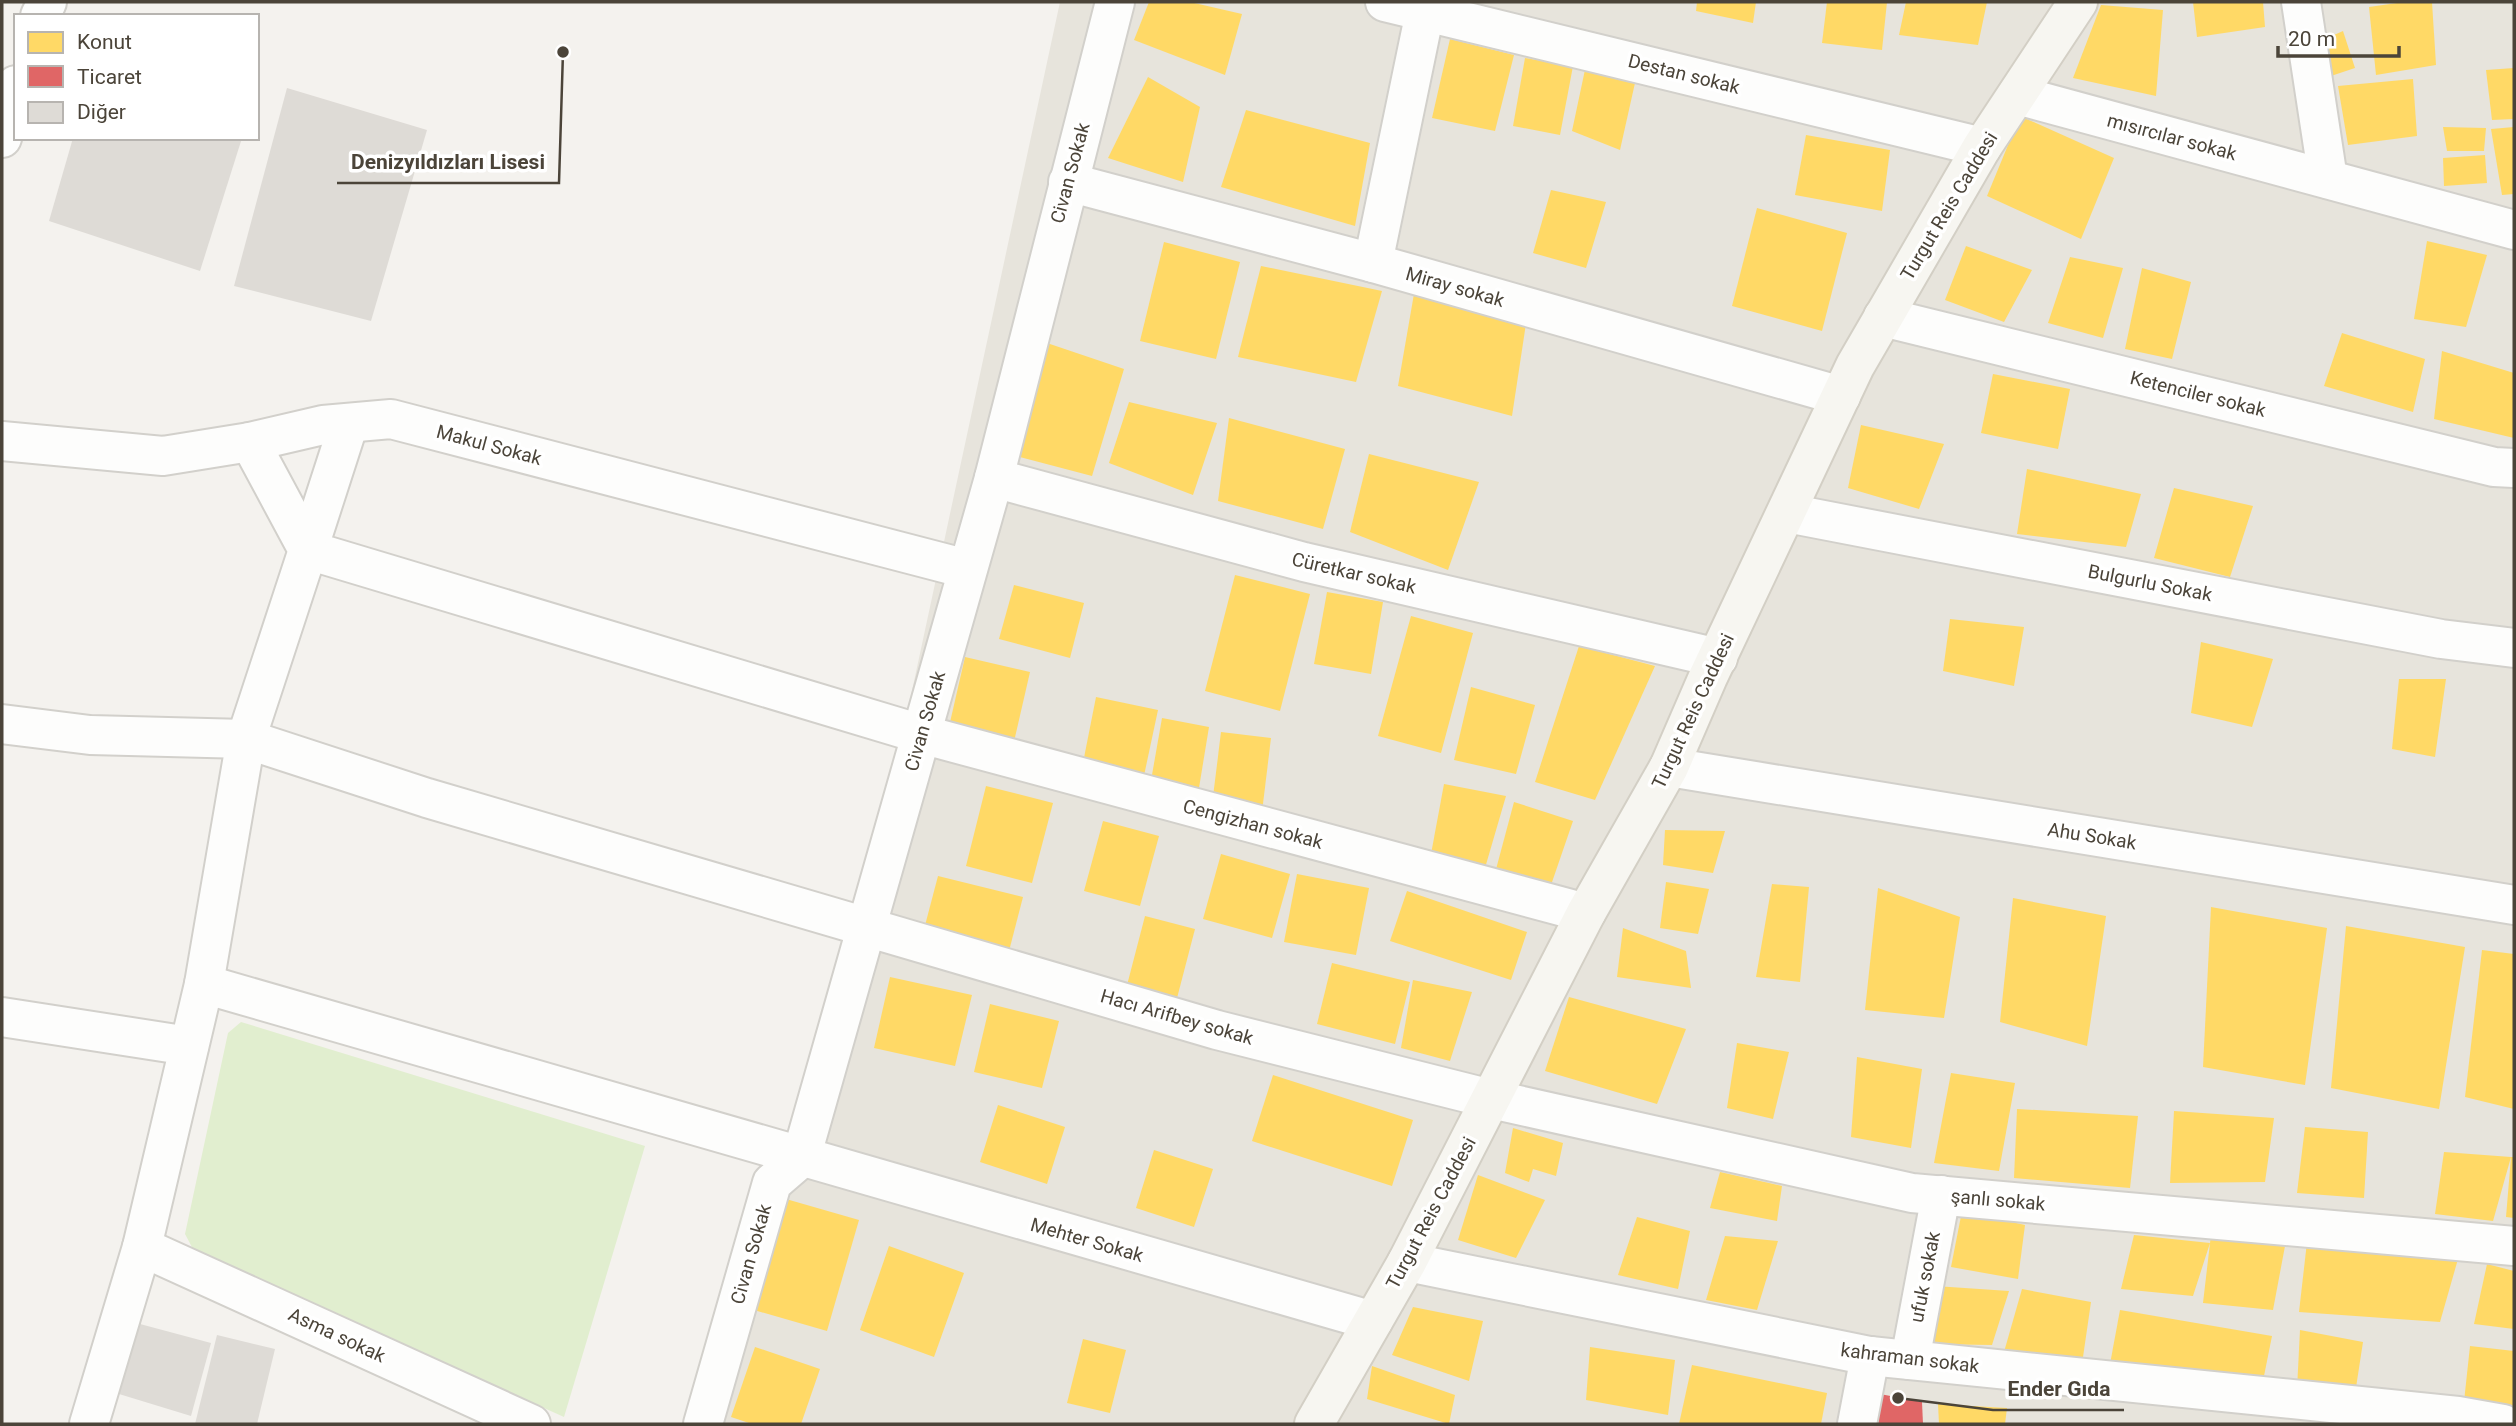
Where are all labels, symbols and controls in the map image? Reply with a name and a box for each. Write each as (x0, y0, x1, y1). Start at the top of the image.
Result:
legend (14, 14, 259, 140)
scale bar (2278, 14, 2399, 58)
text: 20 m (2288, 27, 2335, 51)
text: Konut (77, 30, 132, 54)
street label: Destan sokak (1626, 49, 1743, 99)
text: Ticaret (77, 65, 142, 89)
text: Diğer (77, 100, 126, 124)
street label: mısırcılar sokak (2105, 109, 2240, 165)
street label: Civan Sokak (1046, 120, 1095, 226)
street label: Turgut Reis Caddesi (1896, 128, 2002, 284)
callout: Denizyıldızları Lisesi (337, 141, 559, 183)
text: Denizyıldızları Lisesi (351, 150, 545, 174)
street label: Miray sokak (1403, 262, 1507, 312)
street label: Ketenciler sokak (2128, 366, 2269, 422)
street label: Makul Sokak (434, 420, 545, 470)
street label: Cüretkar sokak (1290, 548, 1419, 599)
street label: Bulgurlu Sokak (2086, 560, 2214, 606)
street label: Turgut Reis Caddesi (1647, 630, 1739, 792)
street label: Civan Sokak (900, 668, 950, 774)
street label: Cengizhan sokak (1181, 794, 1326, 854)
street label: Ahu Sokak (2046, 818, 2138, 854)
street label: Hacı Arifbey sokak (1098, 984, 1256, 1050)
street label: Turgut Reis Caddesi (1381, 1133, 1481, 1293)
street label: şanlı sokak (1950, 1184, 2047, 1216)
street label: Civan Sokak (726, 1201, 776, 1307)
street label: Mehter Sokak (1028, 1213, 1146, 1267)
street label: ufuk sokak (1905, 1229, 1945, 1324)
street label: Asma sokak (285, 1303, 389, 1368)
street label: kahraman sokak (1839, 1338, 1981, 1378)
callout: Ender Gıda (1993, 1368, 2124, 1410)
text: Ender Gıda (2008, 1377, 2110, 1401)

